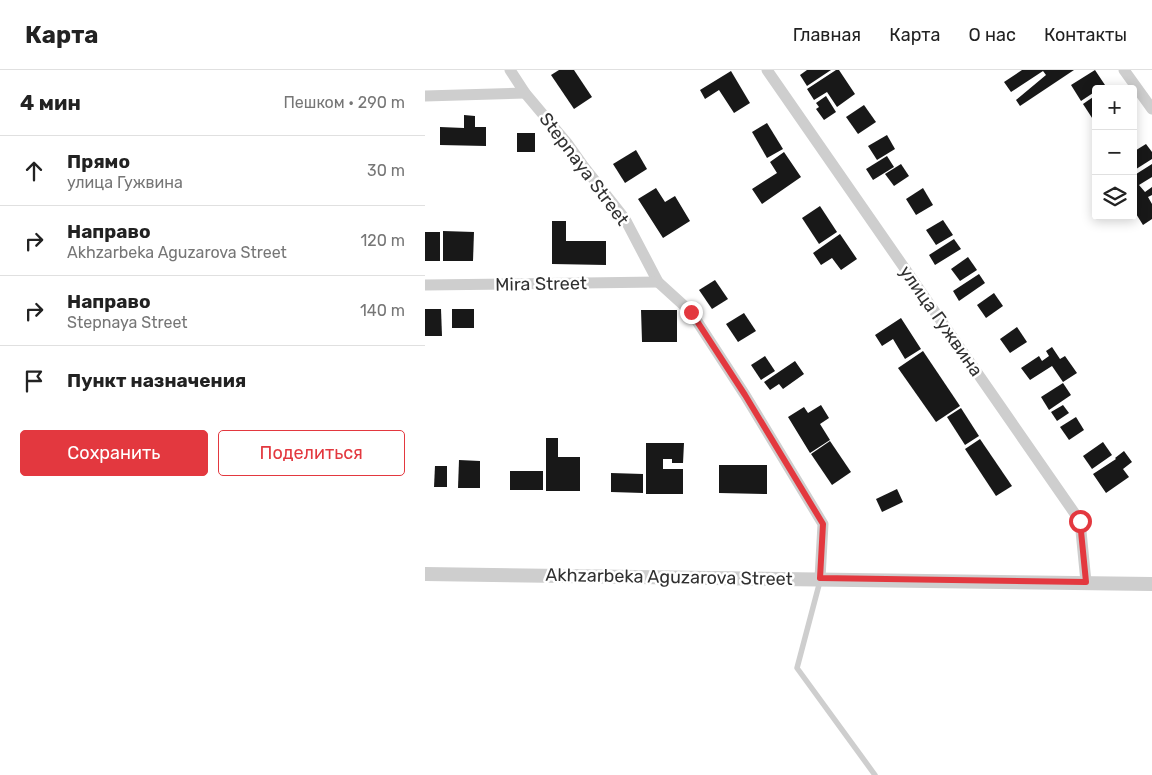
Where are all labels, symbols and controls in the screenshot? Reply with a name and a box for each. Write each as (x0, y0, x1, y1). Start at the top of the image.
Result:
text: Карта (25, 21, 98, 49)
text: Главная (793, 24, 861, 46)
text: Карта (889, 24, 941, 46)
text: О нас (969, 24, 1016, 46)
text: Контакты (1044, 24, 1127, 46)
map controls (1092, 85, 1137, 220)
button: + (1092, 85, 1137, 130)
text: 4 мин (20, 90, 81, 115)
text: Пешком · 290 m (283, 93, 405, 112)
street label: Stepnaya Street (534, 108, 634, 230)
button: − (1092, 130, 1137, 175)
text: Прямо (67, 150, 130, 173)
icon: ahead (20, 157, 48, 185)
text: 30 m (367, 161, 405, 180)
text: улица Гужвина (67, 173, 183, 192)
button: layers (1092, 175, 1137, 220)
text: Направо (67, 220, 151, 243)
icon: right (20, 227, 48, 255)
text: 120 m (360, 231, 405, 250)
text: Akhzarbeka Aguzarova Street (67, 243, 287, 262)
street label: улица Гужвина (895, 261, 987, 381)
street label: Mira Street (495, 272, 587, 296)
text: Направо (67, 290, 151, 313)
icon: right (20, 297, 48, 325)
text: 140 m (360, 301, 405, 320)
route end (680, 301, 703, 324)
text: Stepnaya Street (67, 313, 188, 332)
icon: arrive (20, 367, 48, 395)
text: Пункт назначения (67, 369, 246, 392)
button: Сохранить (20, 430, 208, 476)
button: Поделиться (218, 430, 405, 476)
route start (1069, 510, 1092, 533)
street label: Akhzarbeka Aguzarova Street (545, 564, 793, 590)

